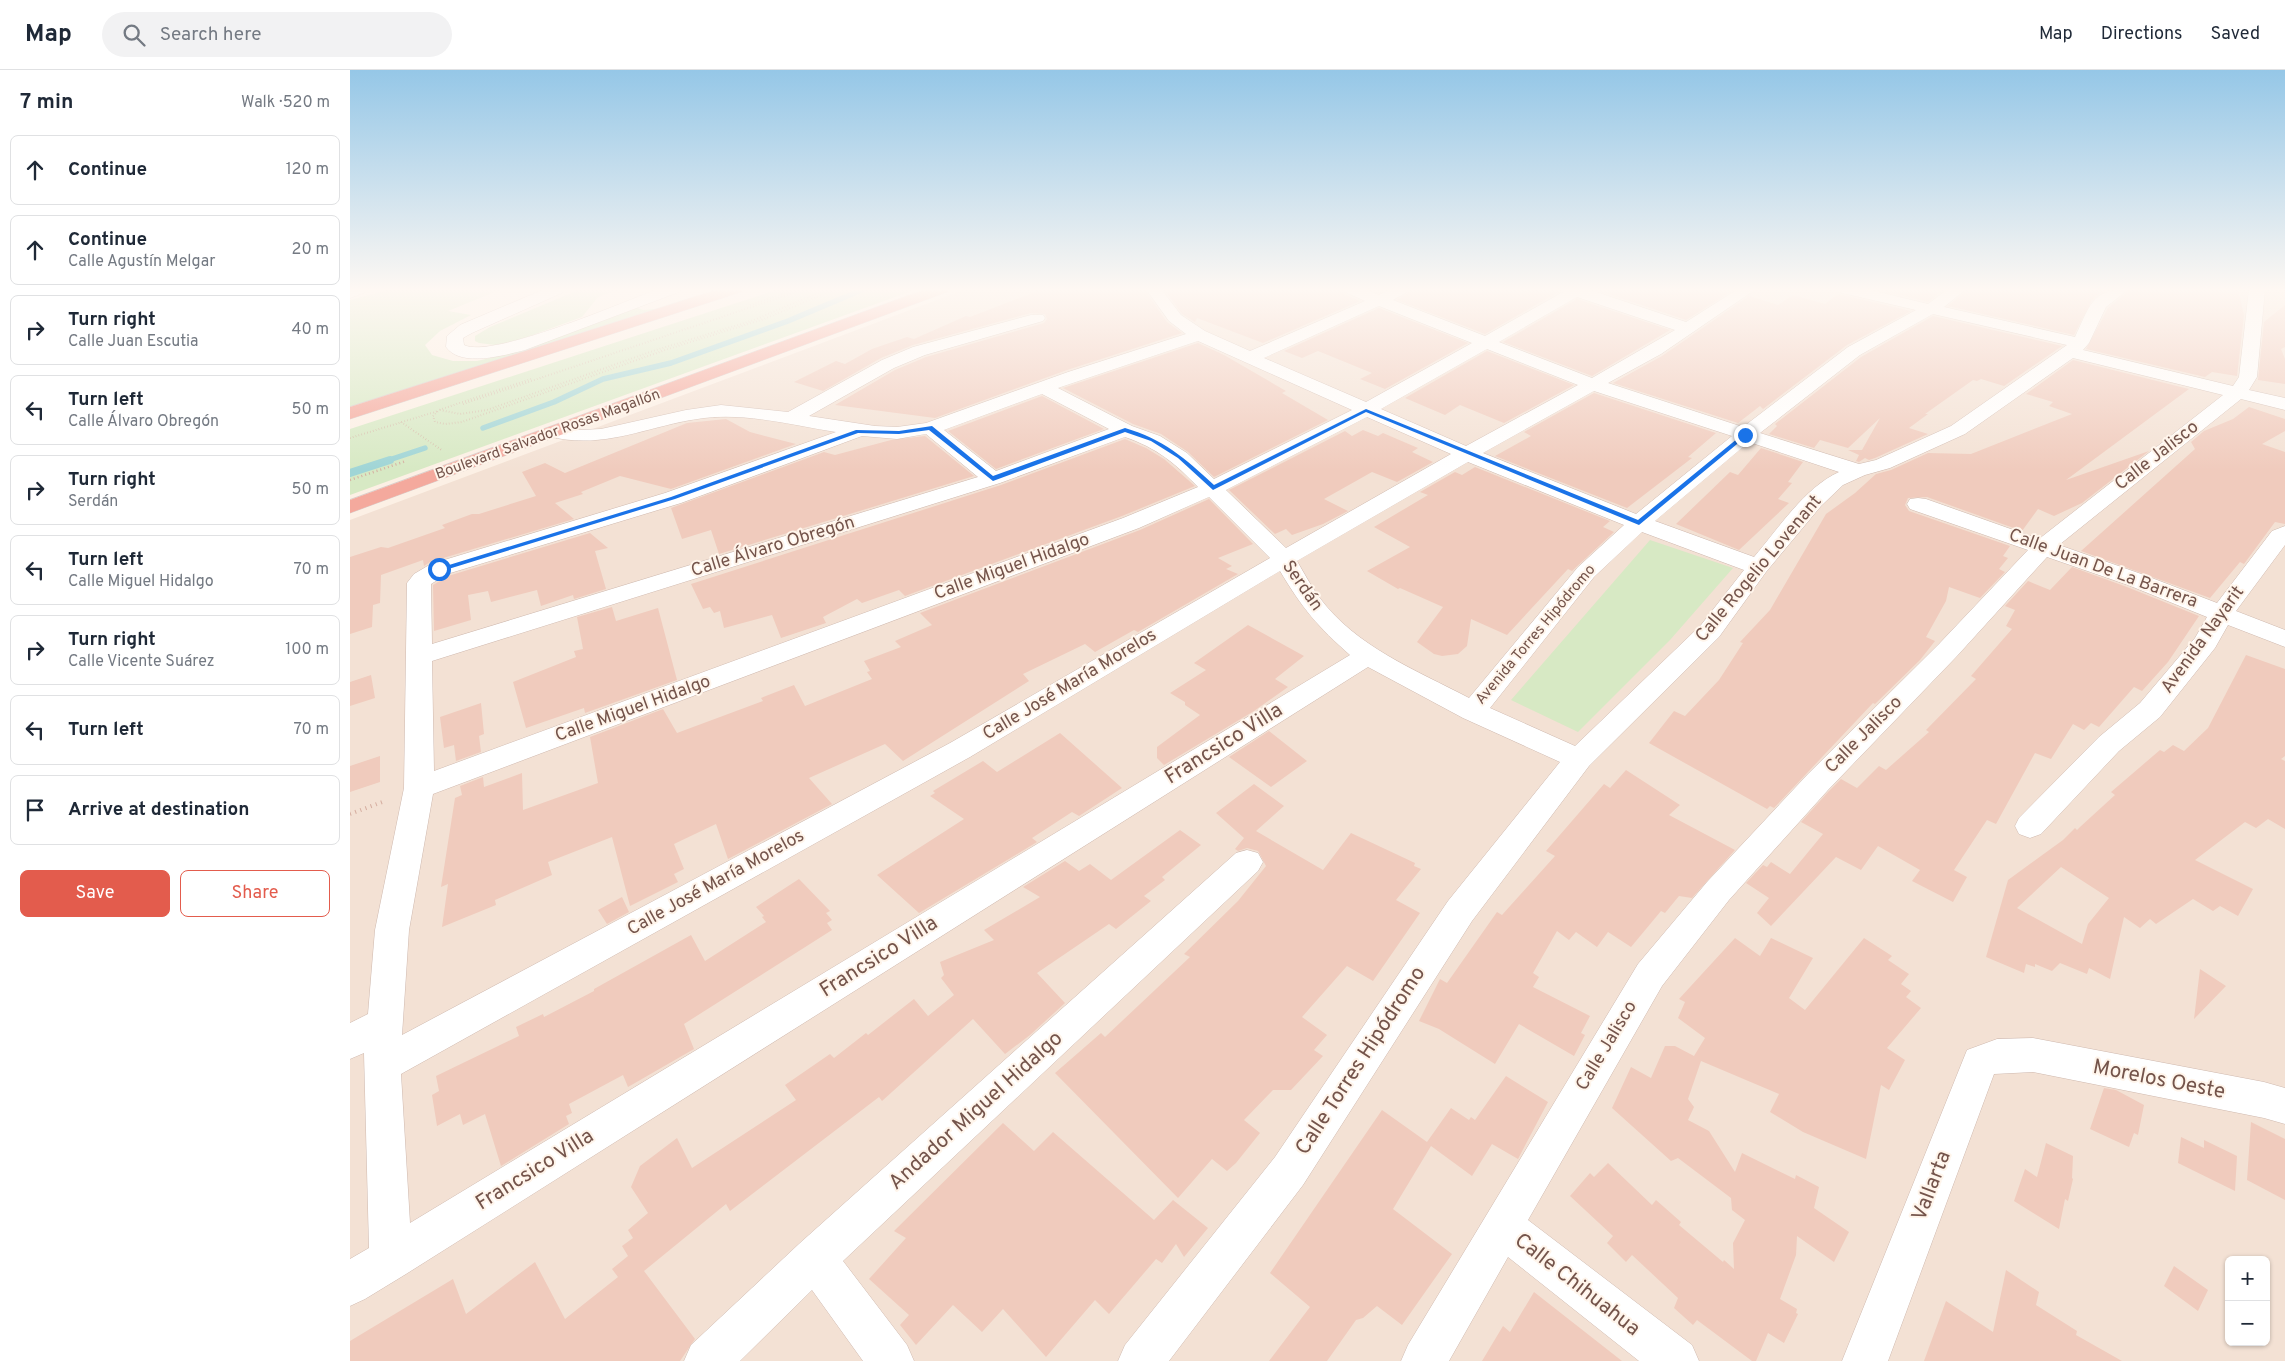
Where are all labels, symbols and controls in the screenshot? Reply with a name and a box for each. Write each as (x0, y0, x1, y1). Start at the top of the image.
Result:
search box (102, 12, 452, 57)
text: Map (25, 20, 72, 50)
icon: search (120, 21, 148, 49)
text: Search here (160, 23, 261, 47)
text: Map (2039, 23, 2073, 46)
text: Directions (2101, 23, 2183, 46)
text: Saved (2211, 23, 2260, 46)
text: 7 min (20, 89, 73, 116)
text: Walk · 520 m (241, 93, 330, 113)
icon: ahead (21, 156, 49, 184)
text: Continue (68, 158, 147, 182)
text: 120 m (286, 160, 329, 180)
text: Continue (68, 228, 147, 252)
icon: ahead (21, 236, 49, 264)
text: 20 m (292, 240, 329, 260)
text: Calle Agustín Melgar (68, 252, 216, 272)
text: Turn right (68, 308, 156, 332)
icon: right (21, 316, 49, 344)
text: 40 m (291, 320, 329, 340)
text: Calle Juan Escutia (68, 332, 198, 352)
street label: Boulevard Salvador Rosas Magallón (433, 385, 663, 485)
text: Turn left (68, 388, 144, 412)
icon: left (21, 396, 49, 424)
text: 50 m (292, 400, 329, 420)
text: Calle Álvaro Obregón (68, 412, 219, 432)
street label: Calle Jalisco (2110, 416, 2204, 496)
route end (1734, 424, 1757, 447)
text: Turn right (68, 468, 156, 492)
icon: right (21, 476, 49, 504)
text: 50 m (292, 480, 329, 500)
street label: Calle Rogelio Lovenant (1691, 491, 1827, 647)
text: Serdán (68, 492, 118, 512)
street label: Calle Álvaro Obregón (688, 509, 858, 583)
street label: Calle Juan De La Barrera (2005, 524, 2201, 614)
street label: Calle Miguel Hidalgo (931, 528, 1093, 606)
text: Turn left (68, 548, 144, 572)
icon: left (21, 556, 49, 584)
street label: Serdán (1276, 556, 1328, 616)
route start (428, 558, 451, 581)
text: 70 m (294, 560, 329, 580)
street label: Avenida Torres Hipódromo (1472, 561, 1600, 709)
text: Calle Miguel Hidalgo (68, 572, 214, 592)
street label: Avenida Nayarit (2156, 582, 2250, 698)
street label: Calle José María Morelos (979, 624, 1161, 746)
text: Turn right (68, 628, 156, 652)
icon: right (21, 636, 49, 664)
text: 100 m (285, 640, 329, 660)
text: Calle Vicente Suárez (68, 652, 215, 672)
street label: Calle Miguel Hidalgo (552, 670, 714, 748)
street label: Calle Jalisco (1820, 691, 1908, 779)
street label: Francsico Villa (1160, 697, 1288, 791)
icon: left (21, 716, 49, 744)
text: Turn left (68, 718, 144, 742)
text: 70 m (294, 720, 329, 740)
icon: arrive (21, 796, 49, 824)
text: Arrive at destination (68, 798, 249, 822)
street label: Calle José María Morelos (623, 825, 809, 941)
button: Save (20, 870, 170, 917)
button: Share (180, 870, 330, 917)
street label: Francsico Villa (815, 910, 943, 1004)
street label: Calle Torres Hipódromo (1290, 962, 1432, 1160)
street label: Calle Jalisco (1571, 997, 1643, 1095)
street label: Andador Miguel Hidalgo (883, 1026, 1069, 1196)
street label: Morelos Oeste (2091, 1054, 2227, 1106)
street label: Francsico Villa (471, 1123, 599, 1217)
street label: Vallarta (1906, 1147, 1958, 1225)
street label: Calle Chihuahua (1509, 1227, 1645, 1343)
map controls (2225, 1256, 2270, 1346)
button: + (2225, 1256, 2270, 1301)
button: − (2225, 1301, 2270, 1346)

